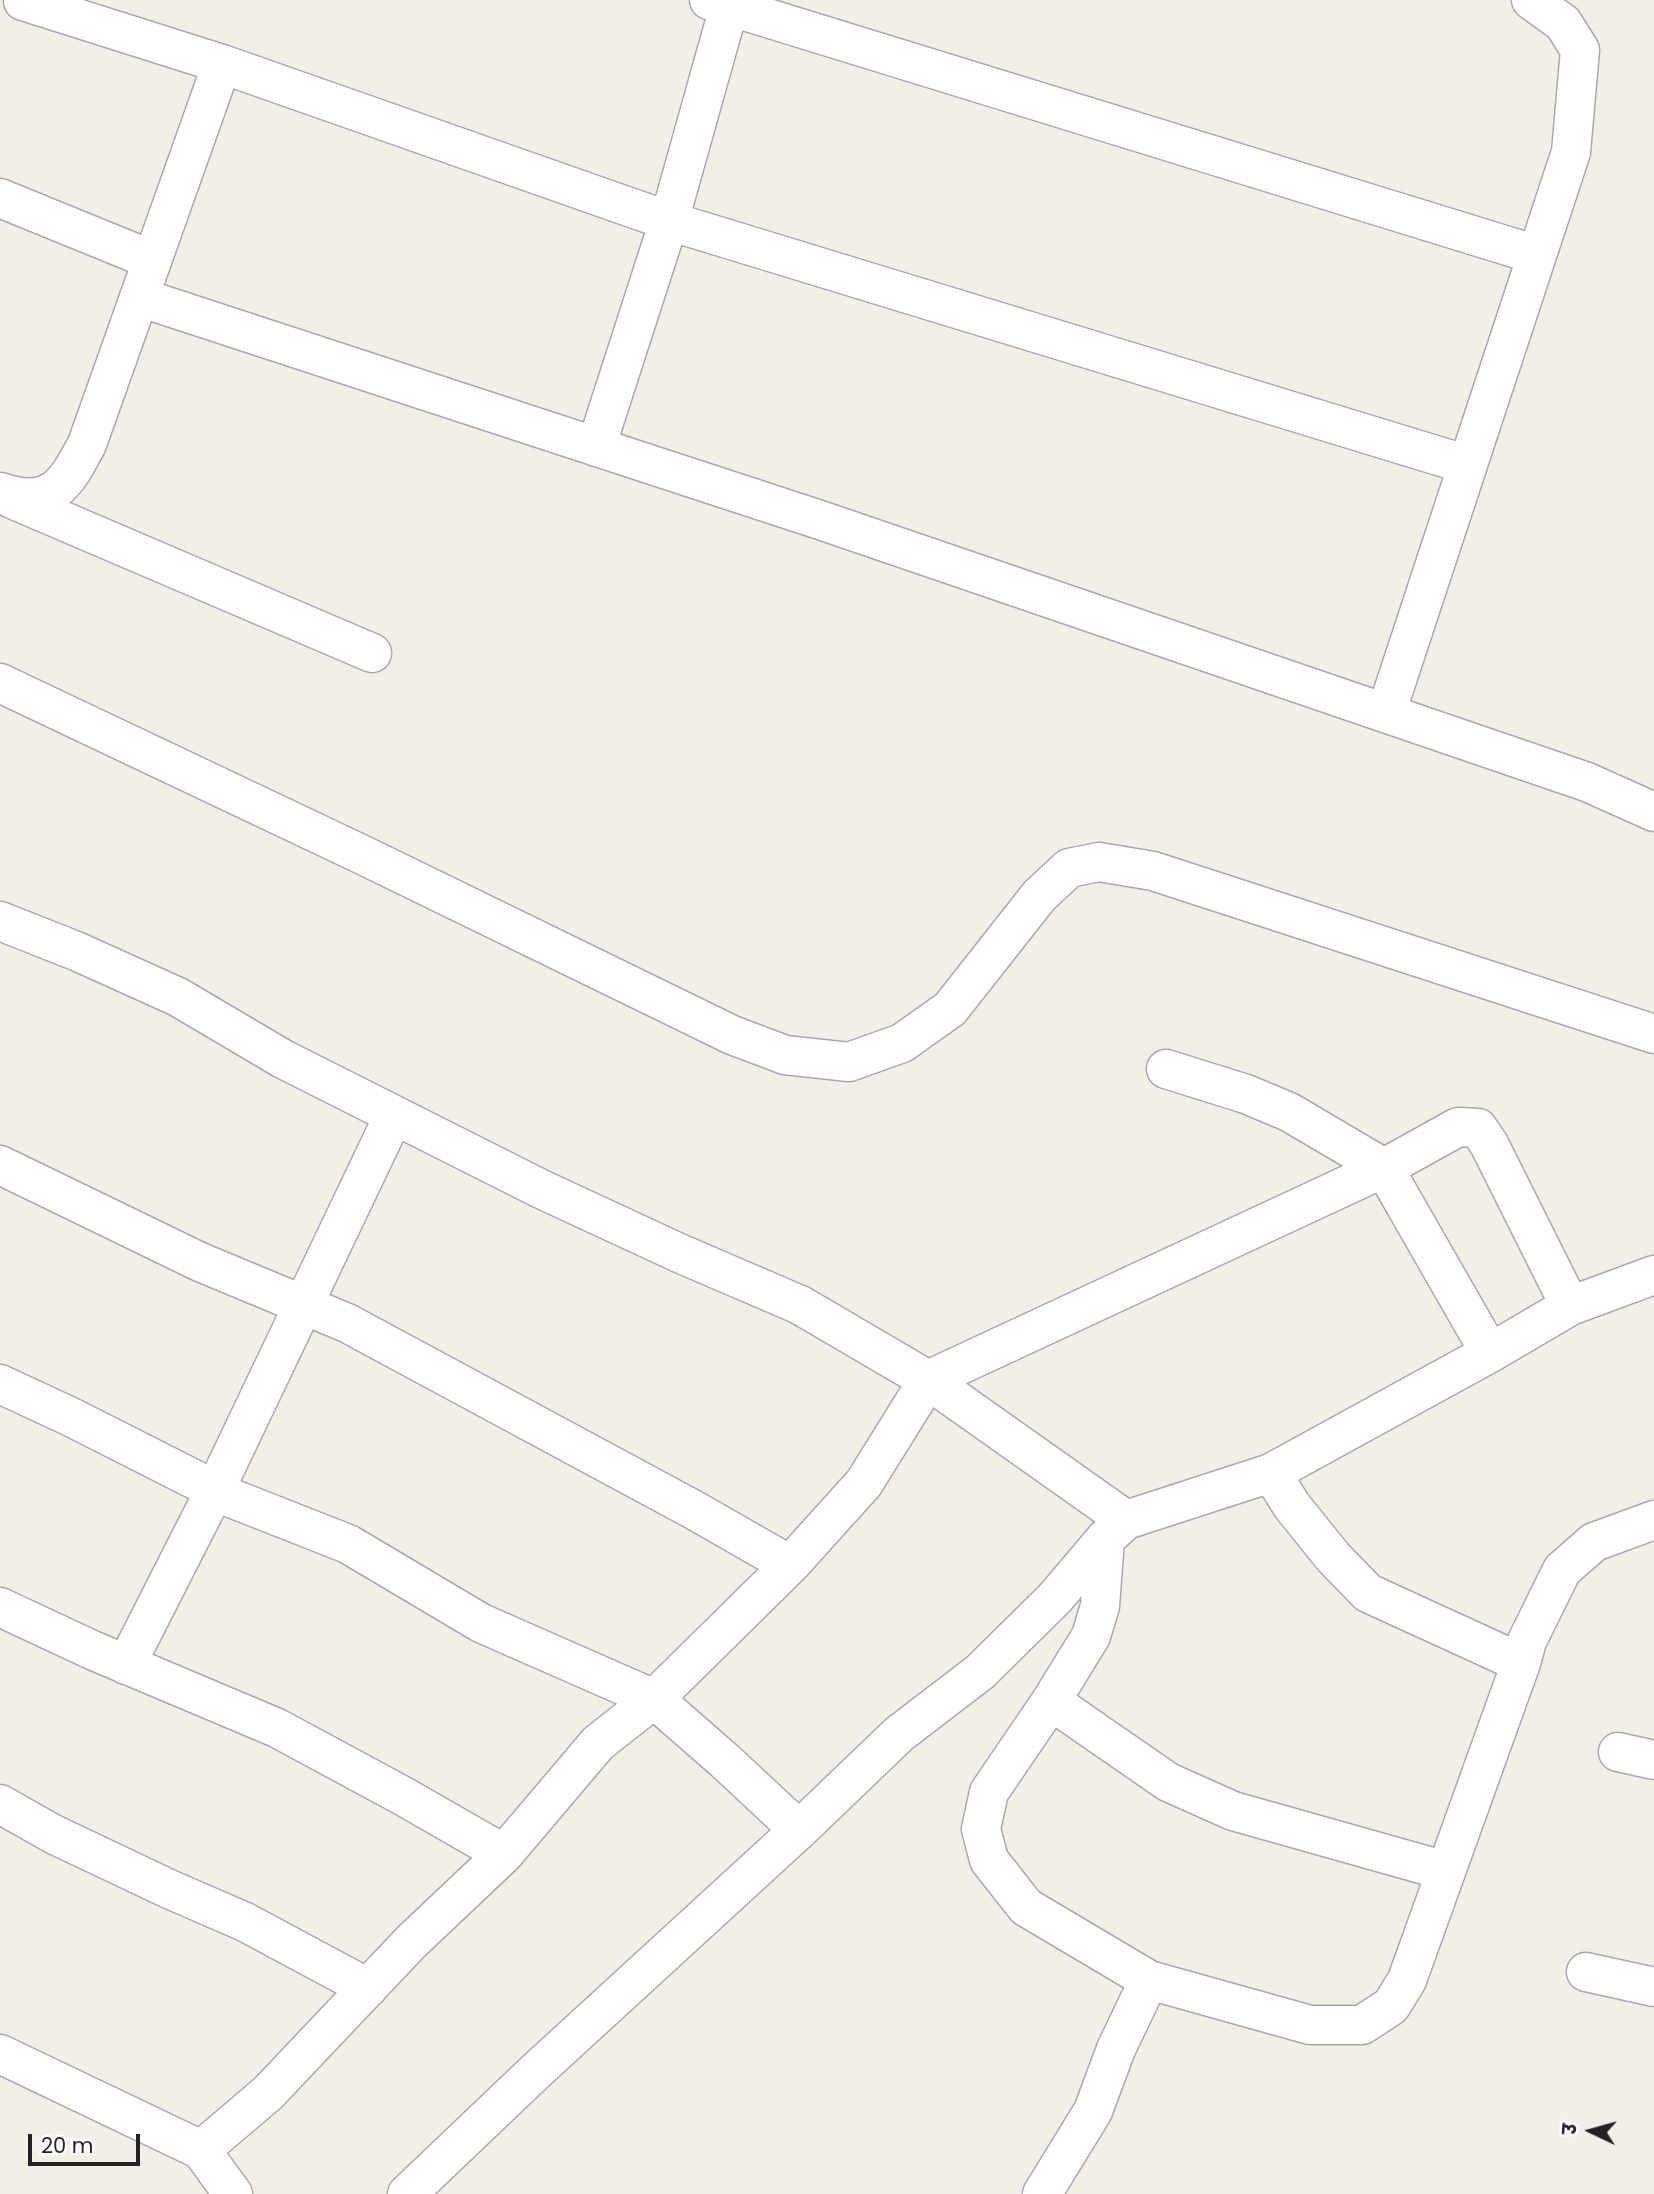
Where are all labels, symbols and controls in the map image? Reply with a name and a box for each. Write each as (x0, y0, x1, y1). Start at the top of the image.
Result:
north arrow (1556, 2096, 1626, 2166)
scale bar (32, 2120, 144, 2164)
text: उ (1556, 2123, 1583, 2136)
text: 20 m (41, 2131, 94, 2160)

